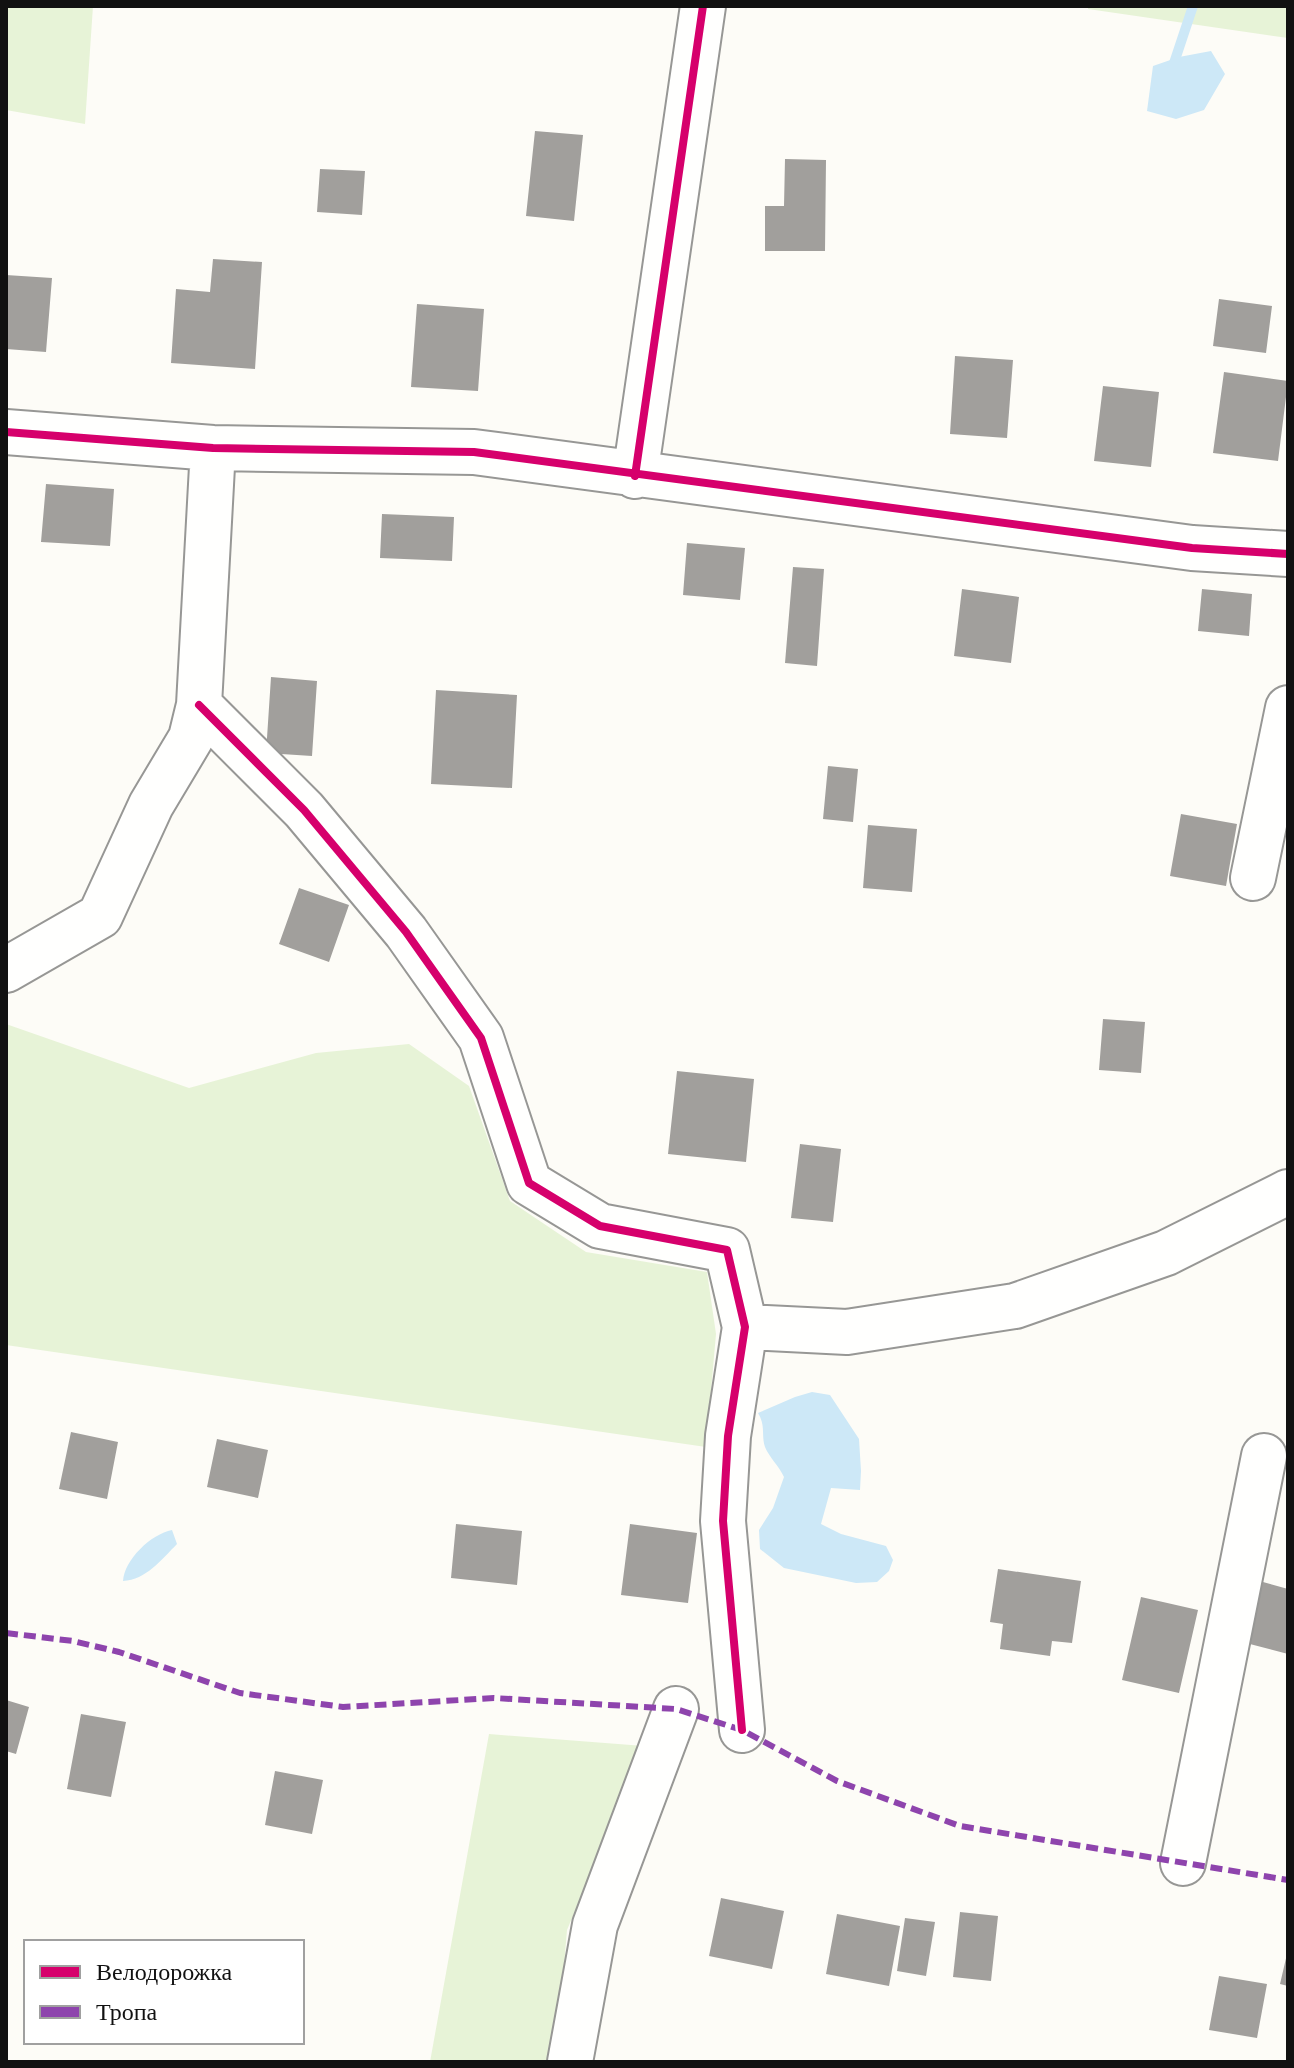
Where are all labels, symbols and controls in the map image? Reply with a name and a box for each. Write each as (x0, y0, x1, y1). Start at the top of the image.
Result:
legend (24, 1940, 304, 2044)
text: Велодорожка (96, 1959, 232, 1985)
text: Тропа (96, 1999, 158, 2025)

